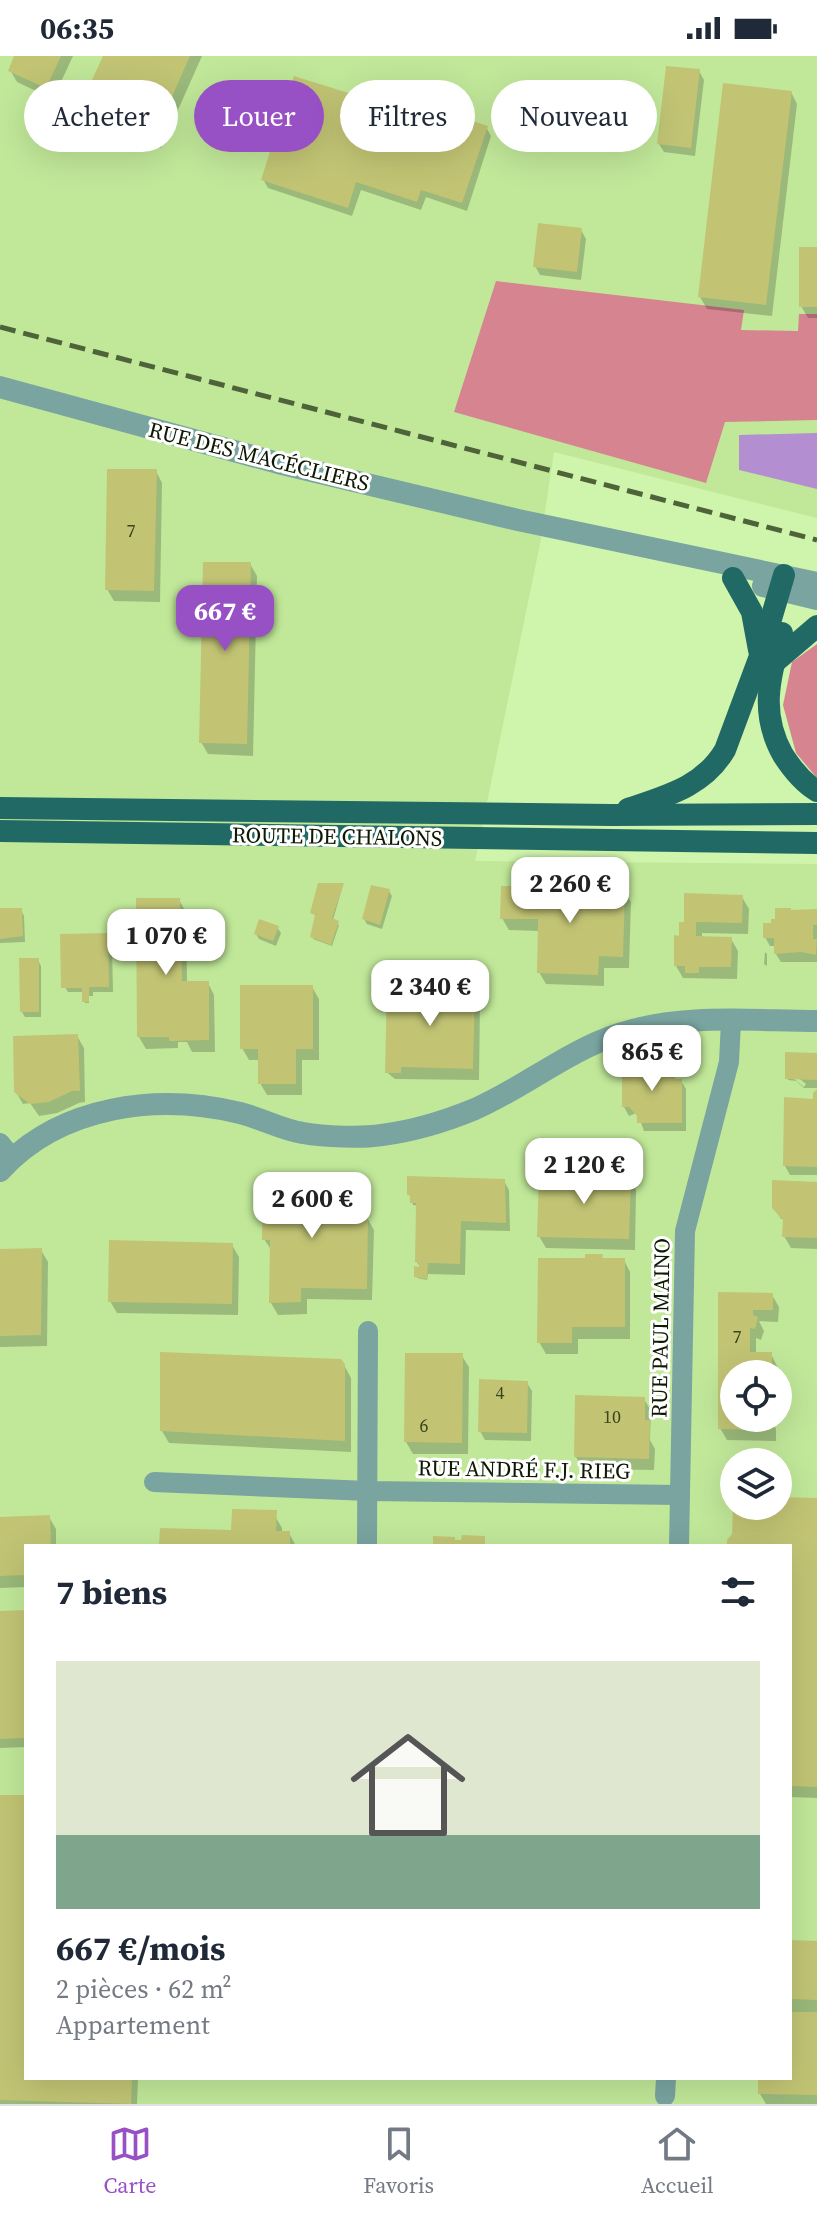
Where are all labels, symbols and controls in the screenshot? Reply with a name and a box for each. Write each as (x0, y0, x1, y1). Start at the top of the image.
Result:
text: 06:35 (40, 8, 114, 49)
chip: Acheter (24, 80, 178, 152)
chip: Louer (194, 80, 324, 152)
chip: Filtres (340, 80, 475, 152)
chip: Nouveau (491, 80, 657, 152)
street label: RUE DES MACÉCLIERS (145, 414, 373, 498)
house number: 7 (127, 518, 136, 543)
pin: 667 € (169, 585, 281, 653)
text: 667 € (194, 593, 256, 629)
street label: ROUTE DE CHALONS (232, 819, 442, 853)
pin: 2 260 € (496, 857, 644, 925)
text: 2 260 € (529, 865, 611, 901)
pin: 1 070 € (92, 909, 240, 977)
text: 1 070 € (125, 917, 207, 953)
pin: 2 340 € (356, 960, 504, 1028)
text: 2 340 € (389, 968, 471, 1004)
pin: 865 € (596, 1025, 708, 1093)
text: 865 € (621, 1033, 683, 1069)
pin: 2 120 € (510, 1138, 658, 1206)
text: 2 120 € (543, 1146, 625, 1182)
pin: 2 600 € (238, 1172, 386, 1240)
text: 2 600 € (271, 1180, 353, 1216)
street label: RUE PAUL MAINO (643, 1238, 677, 1418)
house number: 7 (733, 1324, 742, 1349)
map controls (720, 1360, 792, 1520)
button: locate (720, 1360, 792, 1432)
house number: 4 (496, 1380, 505, 1405)
house number: 10 (603, 1404, 621, 1429)
house number: 6 (420, 1413, 429, 1438)
button: layers (720, 1448, 792, 1520)
street label: RUE ANDRÉ F.J. RIEG (417, 1452, 631, 1486)
text: 7 biens (56, 1569, 167, 1615)
icon: filters (716, 1570, 760, 1614)
icon: home (336, 1713, 480, 1857)
text: 667 €/mois (56, 1925, 226, 1971)
text: 2 pièces · 62 m² (56, 1971, 232, 2007)
text: Appartement (56, 2007, 210, 2043)
tab: Carte (103, 2122, 157, 2200)
tab: Favoris (363, 2122, 434, 2200)
tab: Accueil (641, 2122, 714, 2200)

